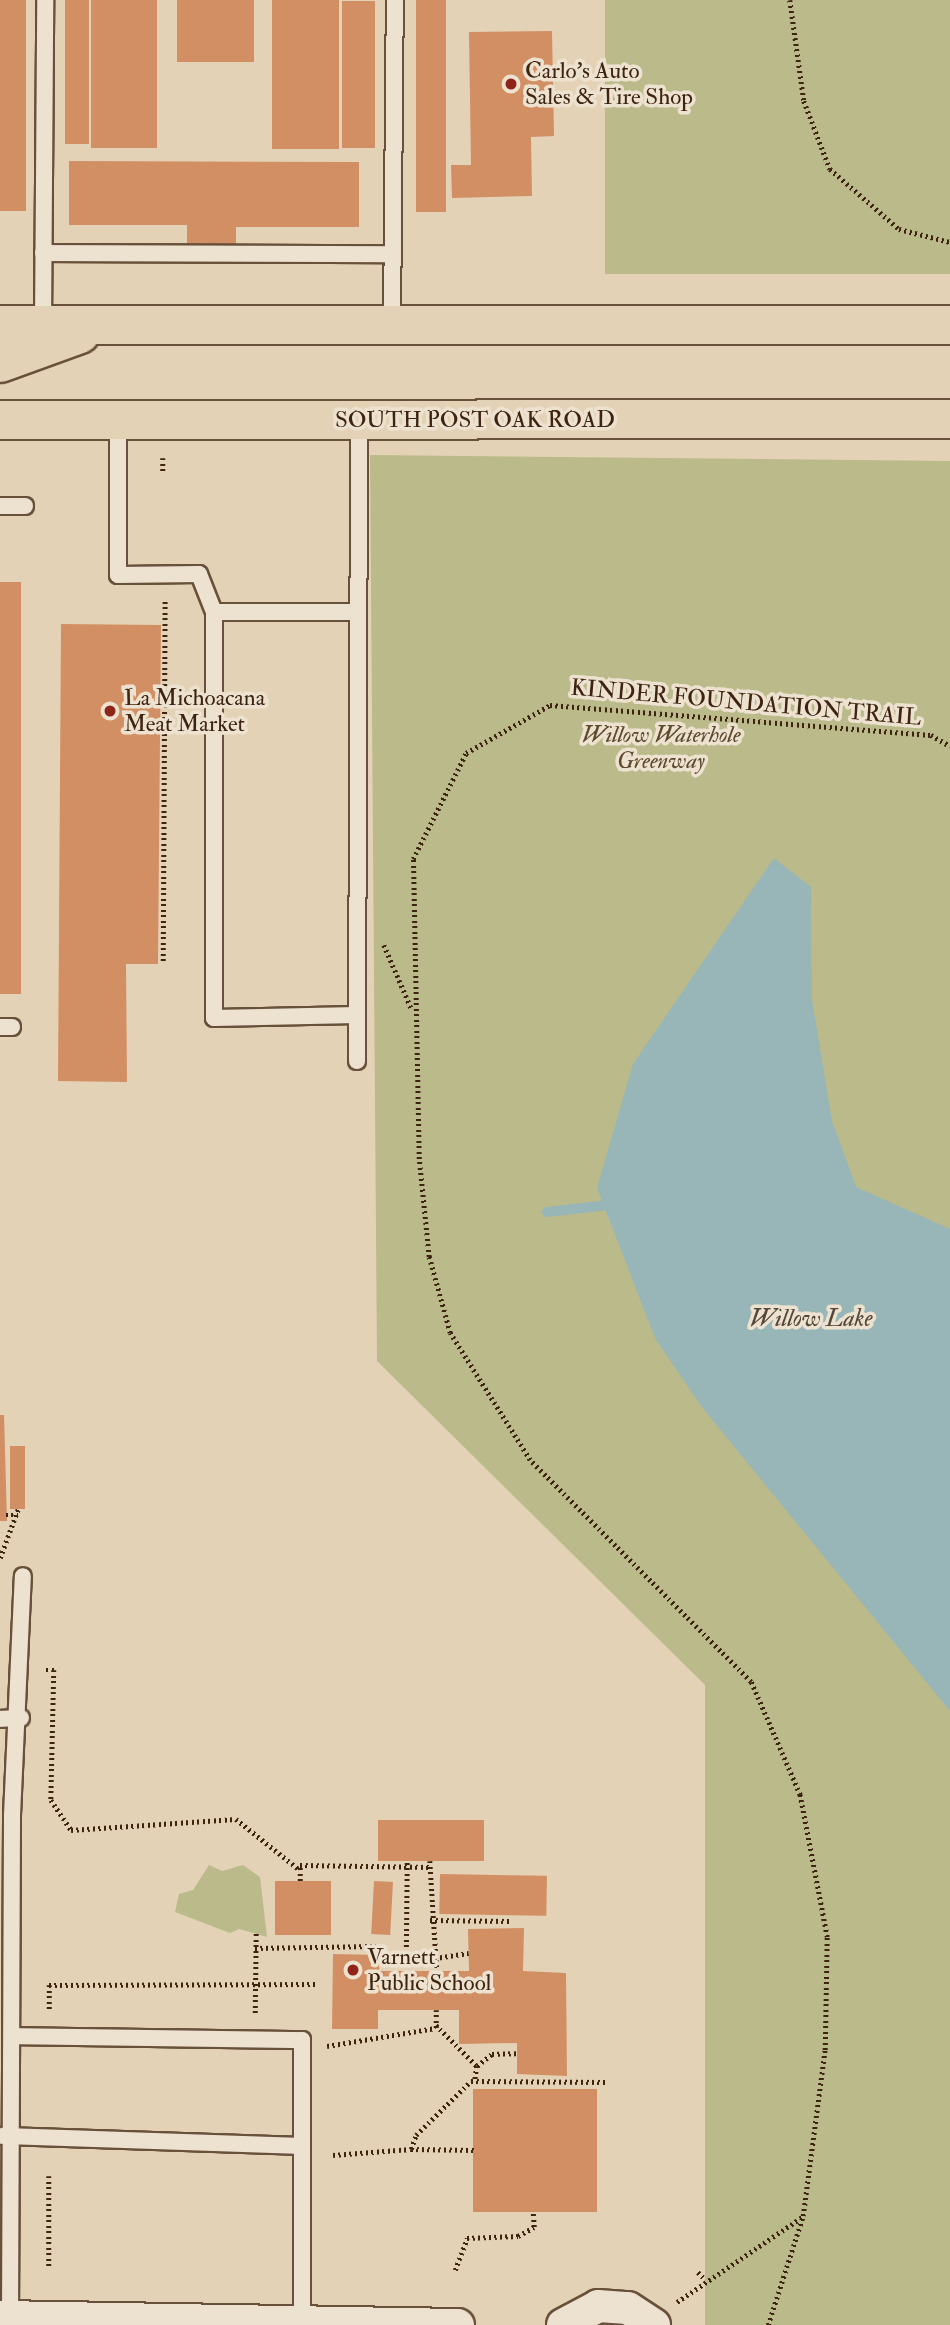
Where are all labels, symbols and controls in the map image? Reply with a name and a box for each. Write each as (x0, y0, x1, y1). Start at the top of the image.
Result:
place label: Carlo's Auto Sales & Tire Shop (525, 57, 693, 111)
marker: Carlo's Auto Sales & Tire Shop (503, 76, 519, 92)
street label: SOUTH POST OAK ROAD (335, 406, 615, 434)
street label: KINDER FOUNDATION TRAIL (570, 674, 922, 732)
place label: La Michoacana Meat Market (124, 684, 265, 738)
marker: La Michoacana Meat Market (102, 703, 118, 719)
park label: Willow Waterhole Greenway (581, 721, 741, 775)
water label: Willow Lake (750, 1305, 872, 1333)
place label: Varnett Public School (367, 1943, 492, 1997)
marker: Varnett Public School (345, 1962, 361, 1978)

